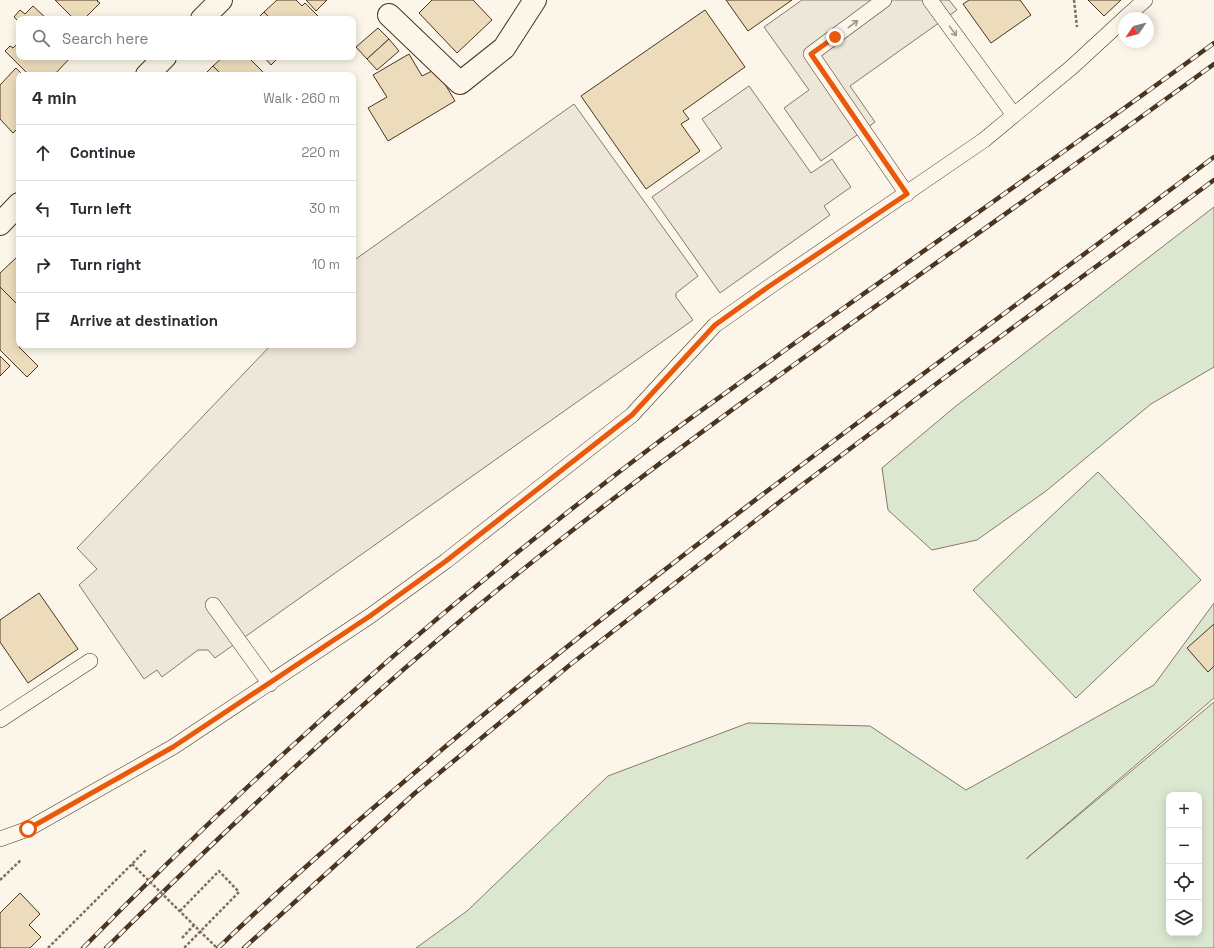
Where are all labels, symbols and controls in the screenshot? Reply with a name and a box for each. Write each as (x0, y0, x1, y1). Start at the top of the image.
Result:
north arrow (1118, 12, 1154, 48)
search box (16, 16, 356, 60)
one-way arrow (847, 19, 858, 28)
one-way arrow (949, 26, 957, 37)
icon: search (30, 27, 52, 49)
route end (826, 28, 844, 46)
text: Search here (62, 29, 148, 48)
text: 4 min (32, 87, 77, 109)
text: Walk · 260 m (263, 90, 340, 107)
icon: ahead (32, 142, 54, 164)
text: Continue (70, 143, 136, 162)
text: 220 m (301, 144, 340, 161)
icon: left (32, 198, 54, 220)
text: Turn left (70, 199, 132, 218)
text: 30 m (309, 200, 340, 217)
icon: right (32, 254, 54, 276)
text: Turn right (70, 255, 141, 274)
text: 10 m (312, 256, 340, 273)
icon: arrive (32, 310, 54, 332)
text: Arrive at destination (70, 311, 218, 330)
map controls (1166, 792, 1202, 936)
button: + (1166, 792, 1202, 828)
route start (19, 820, 37, 838)
button: − (1166, 828, 1202, 864)
button: locate (1166, 864, 1202, 900)
button: layers (1166, 900, 1202, 936)

